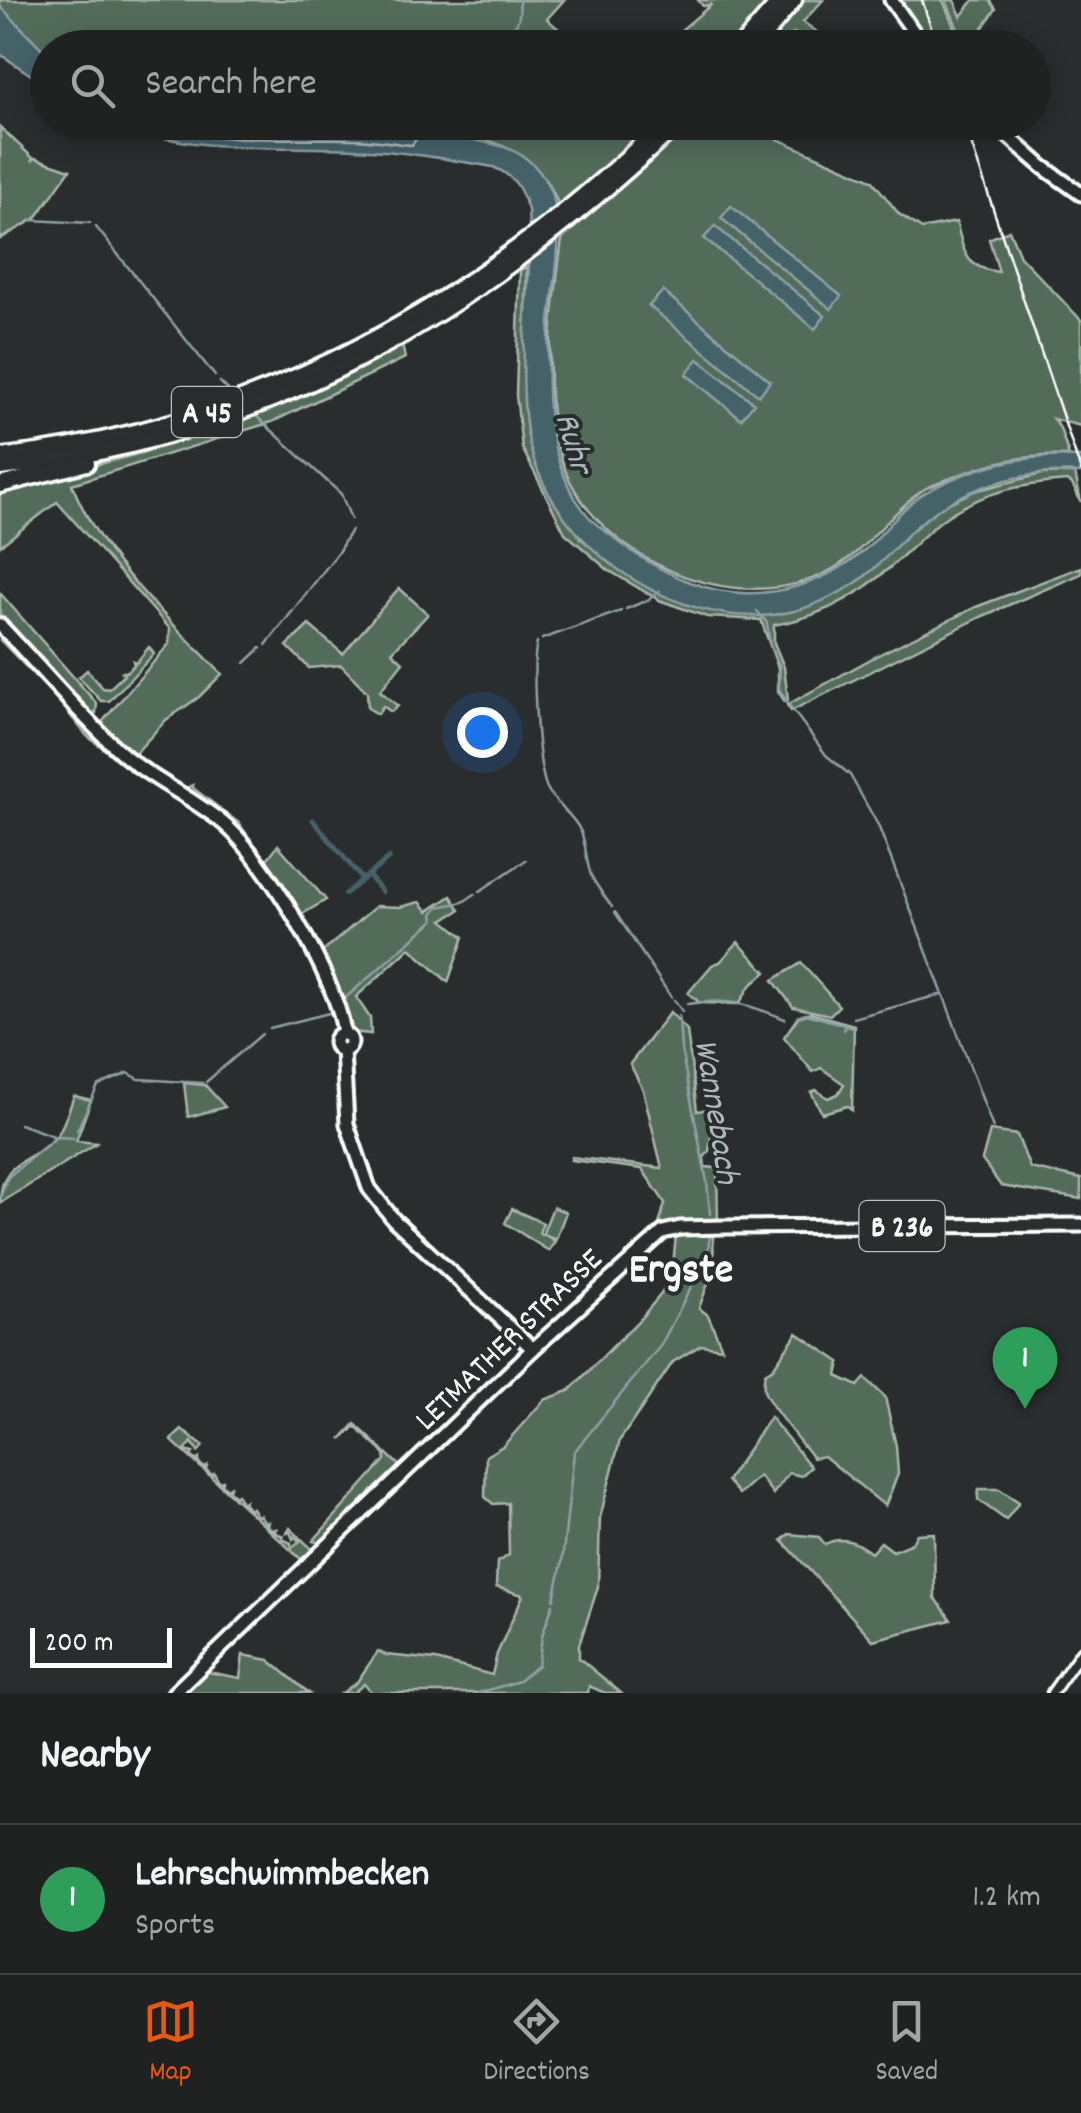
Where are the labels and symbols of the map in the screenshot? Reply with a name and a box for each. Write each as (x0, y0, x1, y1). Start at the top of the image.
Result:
road number: A 45 (172, 387, 242, 437)
water label: Ruhr (539, 407, 605, 484)
your location (457, 707, 508, 758)
water label: Wannebach (678, 1036, 750, 1189)
road number: B 236 (860, 1201, 944, 1251)
street label: LETMATHER STRASSE (406, 1239, 615, 1444)
district label: Ergste (629, 1243, 733, 1303)
pin: 1 (992, 1326, 1058, 1409)
scale bar (30, 1623, 172, 1668)

